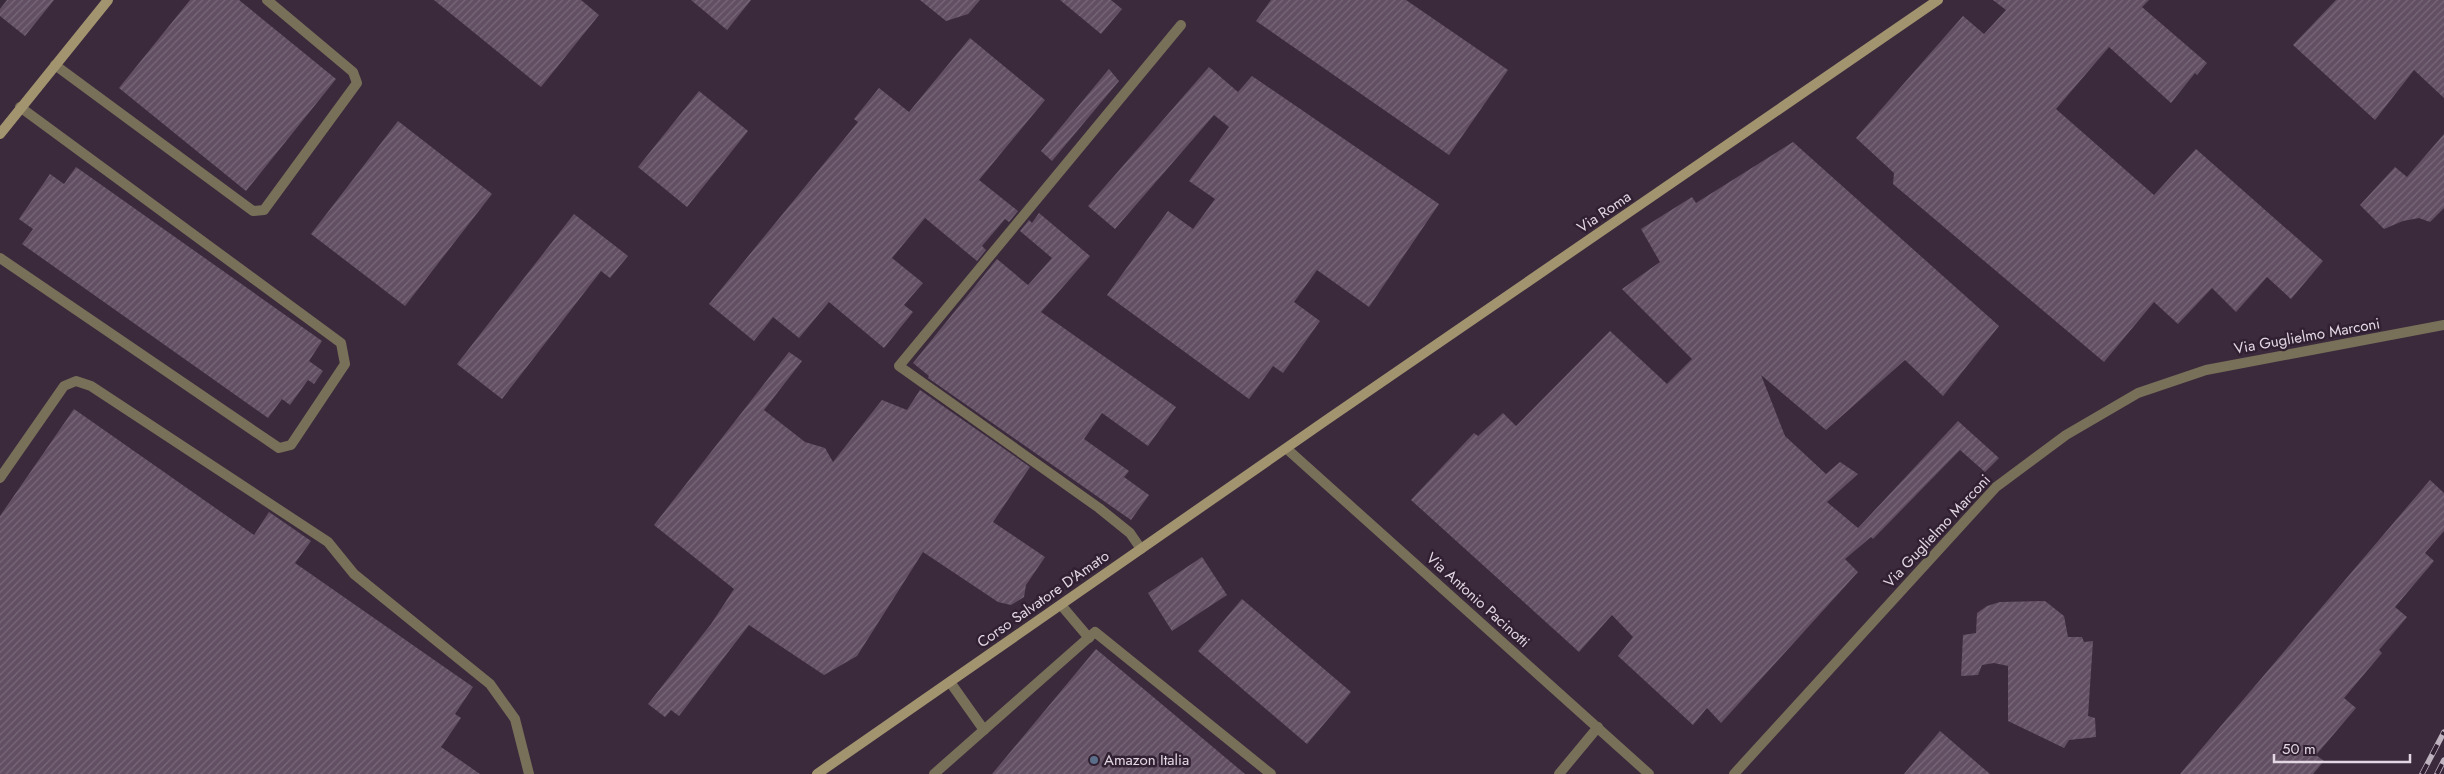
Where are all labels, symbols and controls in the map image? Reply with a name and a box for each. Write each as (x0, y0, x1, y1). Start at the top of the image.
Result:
street label: Via Roma (1573, 186, 1635, 238)
street label: Via Guglielmo Marconi (2232, 312, 2382, 360)
street label: Via Guglielmo Marconi (1879, 469, 1995, 593)
street label: Corso Salvatore D'Amato (972, 545, 1114, 653)
street label: Via Antonio Pacinotti (1421, 547, 1535, 653)
scale bar (2274, 732, 2410, 764)
text: 50 m (2282, 738, 2316, 760)
place label: Amazon Italia (1104, 749, 1189, 771)
marker: Amazon Italia (1088, 754, 1100, 766)

